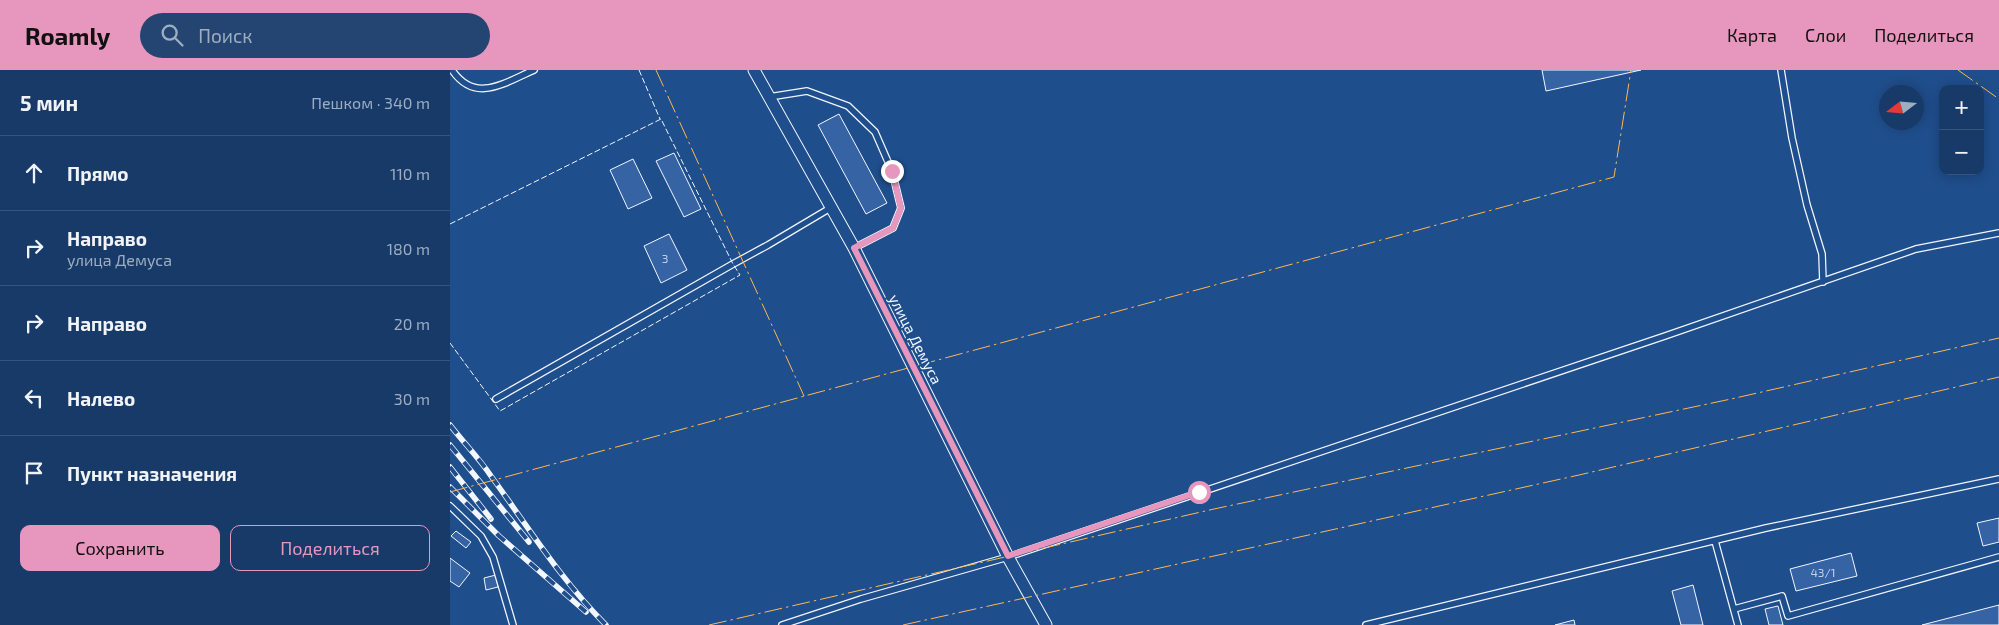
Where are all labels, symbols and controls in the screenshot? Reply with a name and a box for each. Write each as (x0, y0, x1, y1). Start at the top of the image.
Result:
search box (140, 13, 490, 58)
text: Roamly (25, 21, 110, 50)
icon: search (158, 21, 186, 49)
text: Поиск (198, 24, 253, 47)
text: Карта (1727, 24, 1777, 46)
text: Слои (1805, 24, 1846, 46)
text: Поделиться (1874, 24, 1974, 46)
north arrow (1879, 85, 1924, 130)
map controls (1939, 85, 1984, 175)
button: + (1939, 85, 1984, 130)
text: 5 мин (20, 90, 78, 115)
text: Пешком · 340 m (311, 93, 430, 112)
button: − (1939, 130, 1984, 175)
icon: ahead (20, 159, 48, 187)
route end (881, 160, 904, 183)
text: Прямо (67, 162, 129, 185)
text: 110 m (390, 164, 430, 183)
text: Направо (67, 227, 147, 250)
icon: right (20, 234, 48, 262)
text: 180 m (387, 239, 430, 258)
text: улица Демуса (67, 250, 172, 269)
house number: 3 (662, 251, 668, 265)
street label: улица Демуса (885, 291, 946, 387)
icon: right (20, 309, 48, 337)
text: Направо (67, 312, 147, 335)
text: 20 m (394, 314, 430, 333)
icon: left (20, 384, 48, 412)
text: Налево (67, 387, 135, 410)
text: 30 m (394, 389, 430, 408)
icon: arrive (20, 459, 48, 487)
text: Пункт назначения (67, 462, 237, 485)
route start (1188, 481, 1211, 504)
button: Сохранить (20, 525, 220, 571)
button: Поделиться (230, 525, 430, 571)
house number: 43/1 (1810, 565, 1836, 579)

